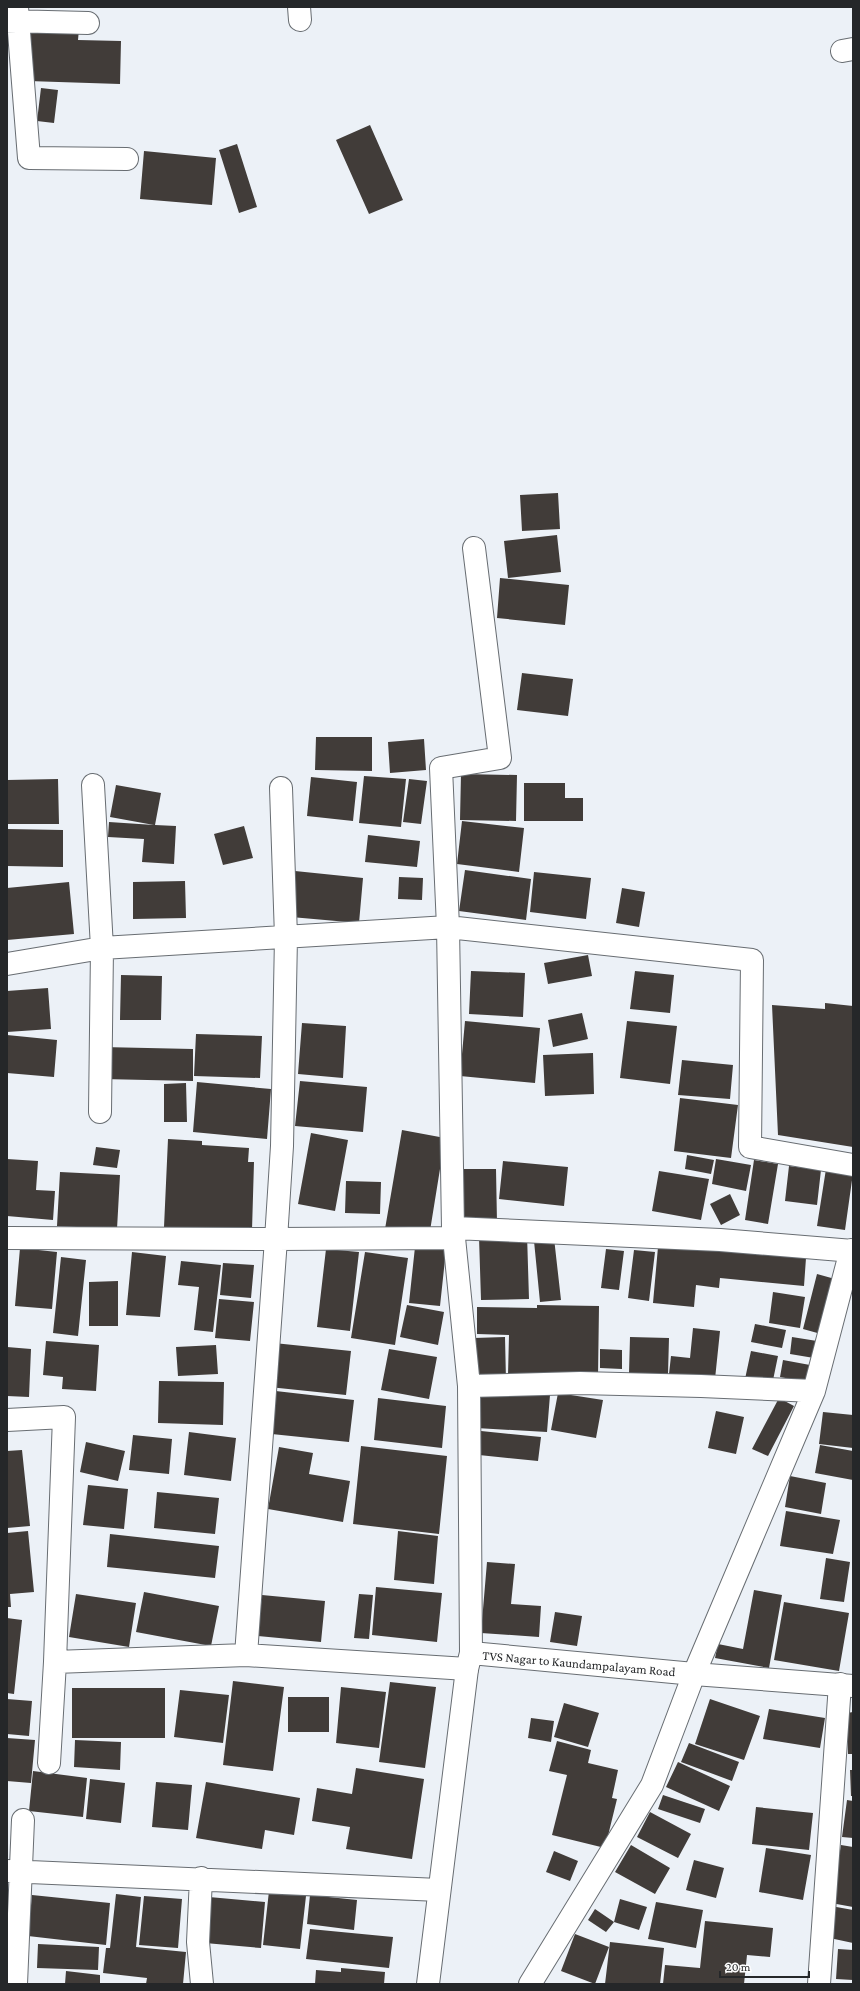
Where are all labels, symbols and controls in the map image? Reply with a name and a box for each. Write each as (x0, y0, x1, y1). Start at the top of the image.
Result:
street label: TVS Nagar to Kaundampalayam Road (482, 1648, 676, 1679)
scale bar (720, 1953, 809, 1979)
text: 20 m (726, 1960, 751, 1974)

